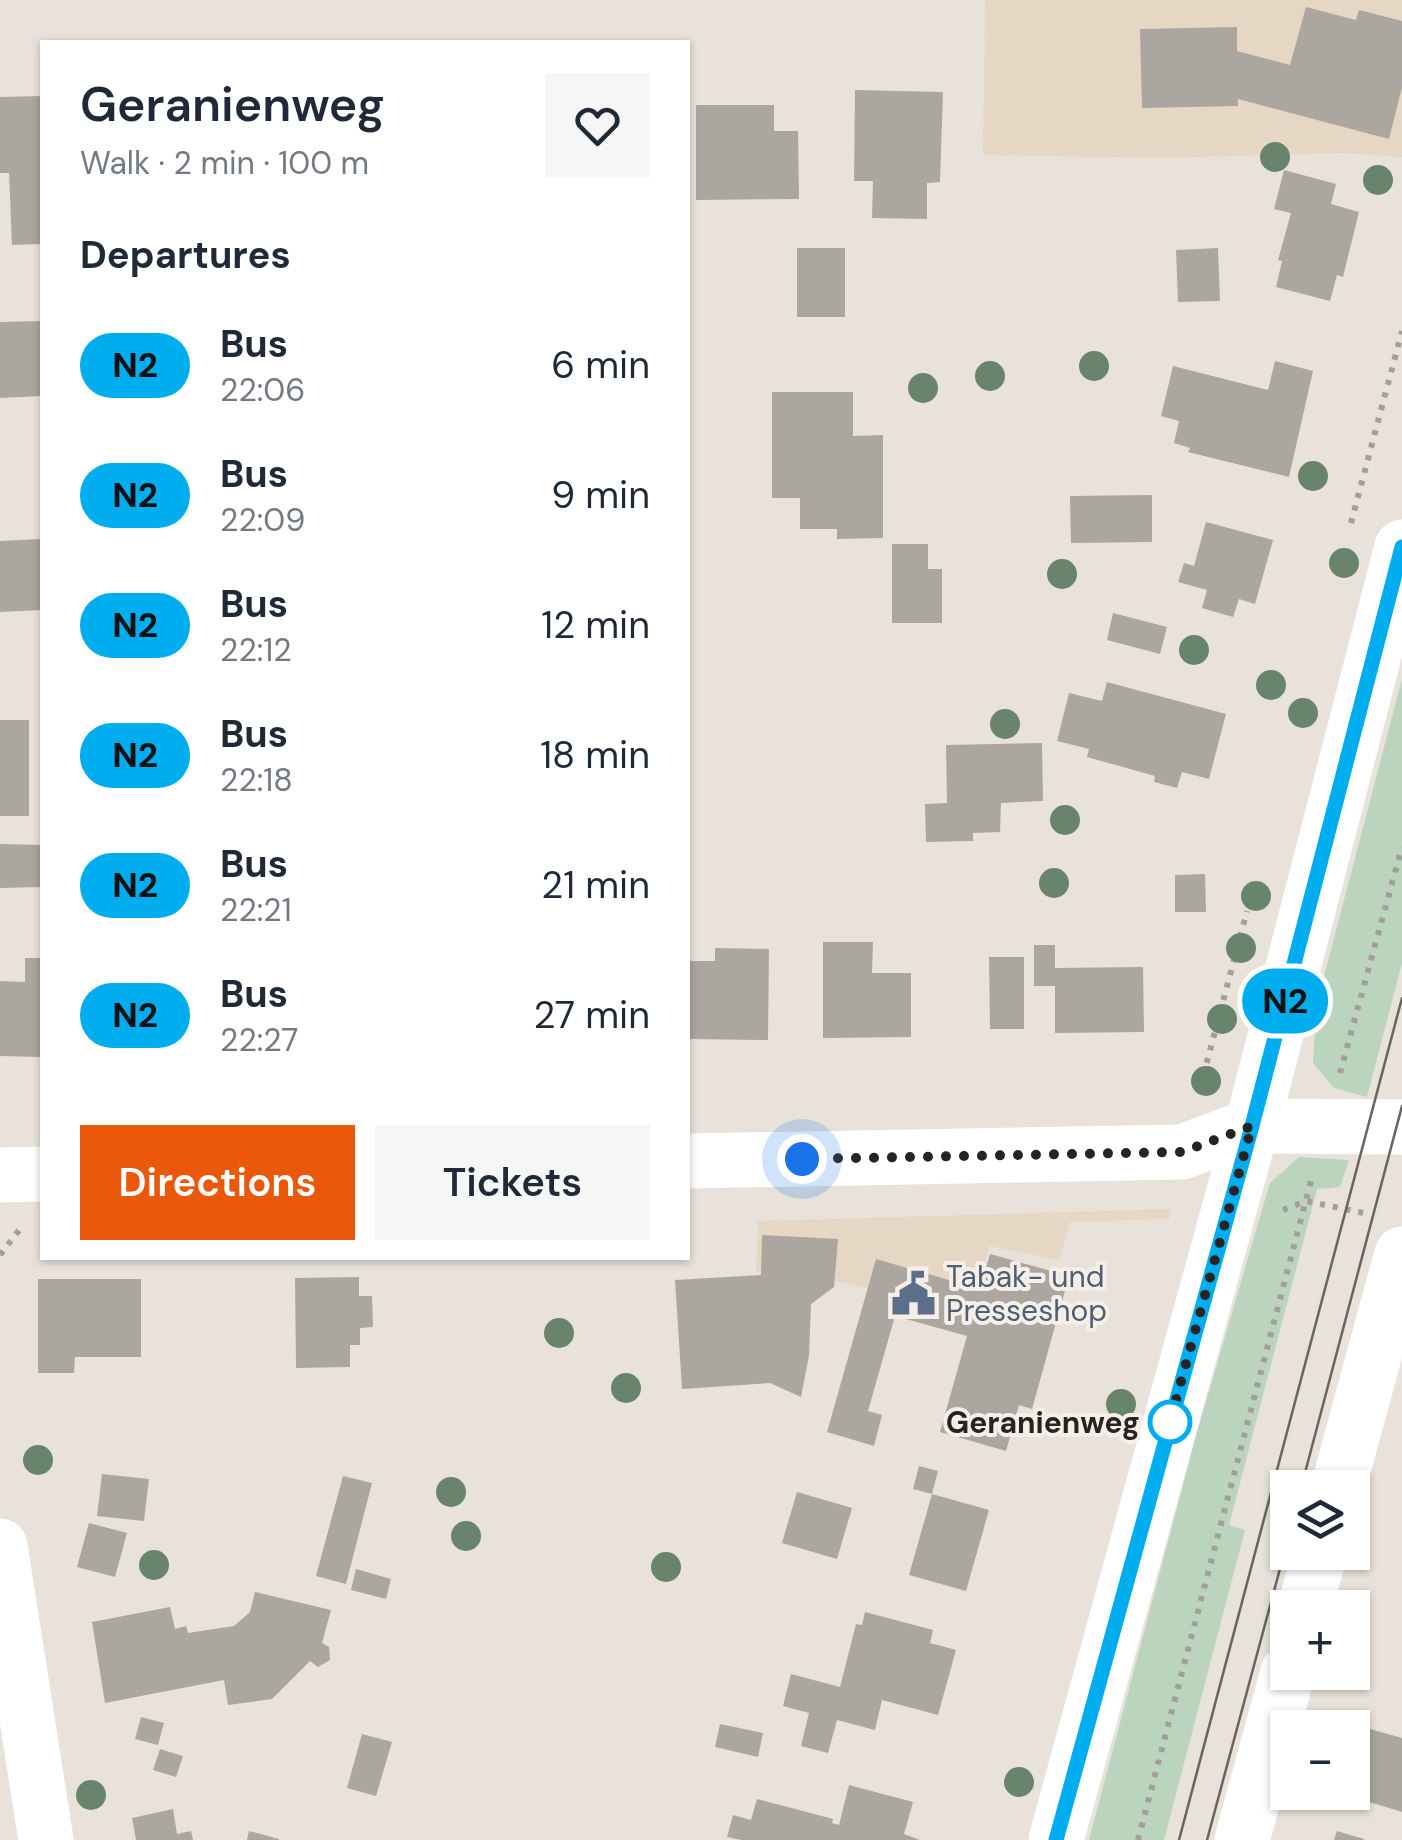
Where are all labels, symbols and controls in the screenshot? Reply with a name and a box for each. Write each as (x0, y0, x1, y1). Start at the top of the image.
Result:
text: Geranienweg (80, 73, 385, 136)
button: heart (545, 73, 650, 178)
text: Walk · 2 min · 100 m (80, 142, 369, 184)
text: Departures (80, 230, 291, 280)
text: Bus (220, 319, 288, 369)
text: 6 min (551, 340, 650, 390)
text: N2 (112, 342, 158, 388)
text: 22:06 (220, 369, 305, 411)
text: Bus (220, 449, 288, 499)
text: 9 min (551, 470, 650, 520)
text: N2 (112, 472, 158, 518)
text: 22:09 (220, 499, 305, 541)
text: Bus (220, 579, 288, 629)
text: 12 min (541, 600, 650, 650)
text: N2 (112, 602, 158, 648)
text: 22:12 (220, 629, 292, 671)
text: Bus (220, 709, 288, 759)
text: 18 min (540, 730, 650, 780)
text: N2 (112, 732, 158, 778)
text: 22:18 (220, 759, 293, 801)
text: Bus (220, 839, 288, 889)
text: 21 min (541, 860, 650, 910)
text: N2 (112, 862, 158, 908)
text: 22:21 (220, 889, 292, 931)
line badge: N2 (1240, 968, 1330, 1034)
text: Bus (220, 969, 288, 1019)
text: N2 (1262, 978, 1308, 1024)
text: 27 min (534, 990, 650, 1040)
text: N2 (112, 992, 158, 1038)
text: 22:27 (220, 1019, 298, 1061)
button: Directions (80, 1125, 355, 1240)
button: Tickets (375, 1125, 650, 1240)
your location (777, 1134, 827, 1184)
place label: Tabak- und Presseshop (946, 1257, 1107, 1330)
public building icon: Tabak- und Presseshop (889, 1269, 937, 1317)
marker: Geranienweg (1149, 1401, 1191, 1443)
place label: Geranienweg (946, 1403, 1140, 1442)
map controls (1270, 1470, 1370, 1810)
button: layers (1270, 1470, 1370, 1570)
button: + (1270, 1590, 1370, 1690)
button: − (1270, 1710, 1370, 1810)

